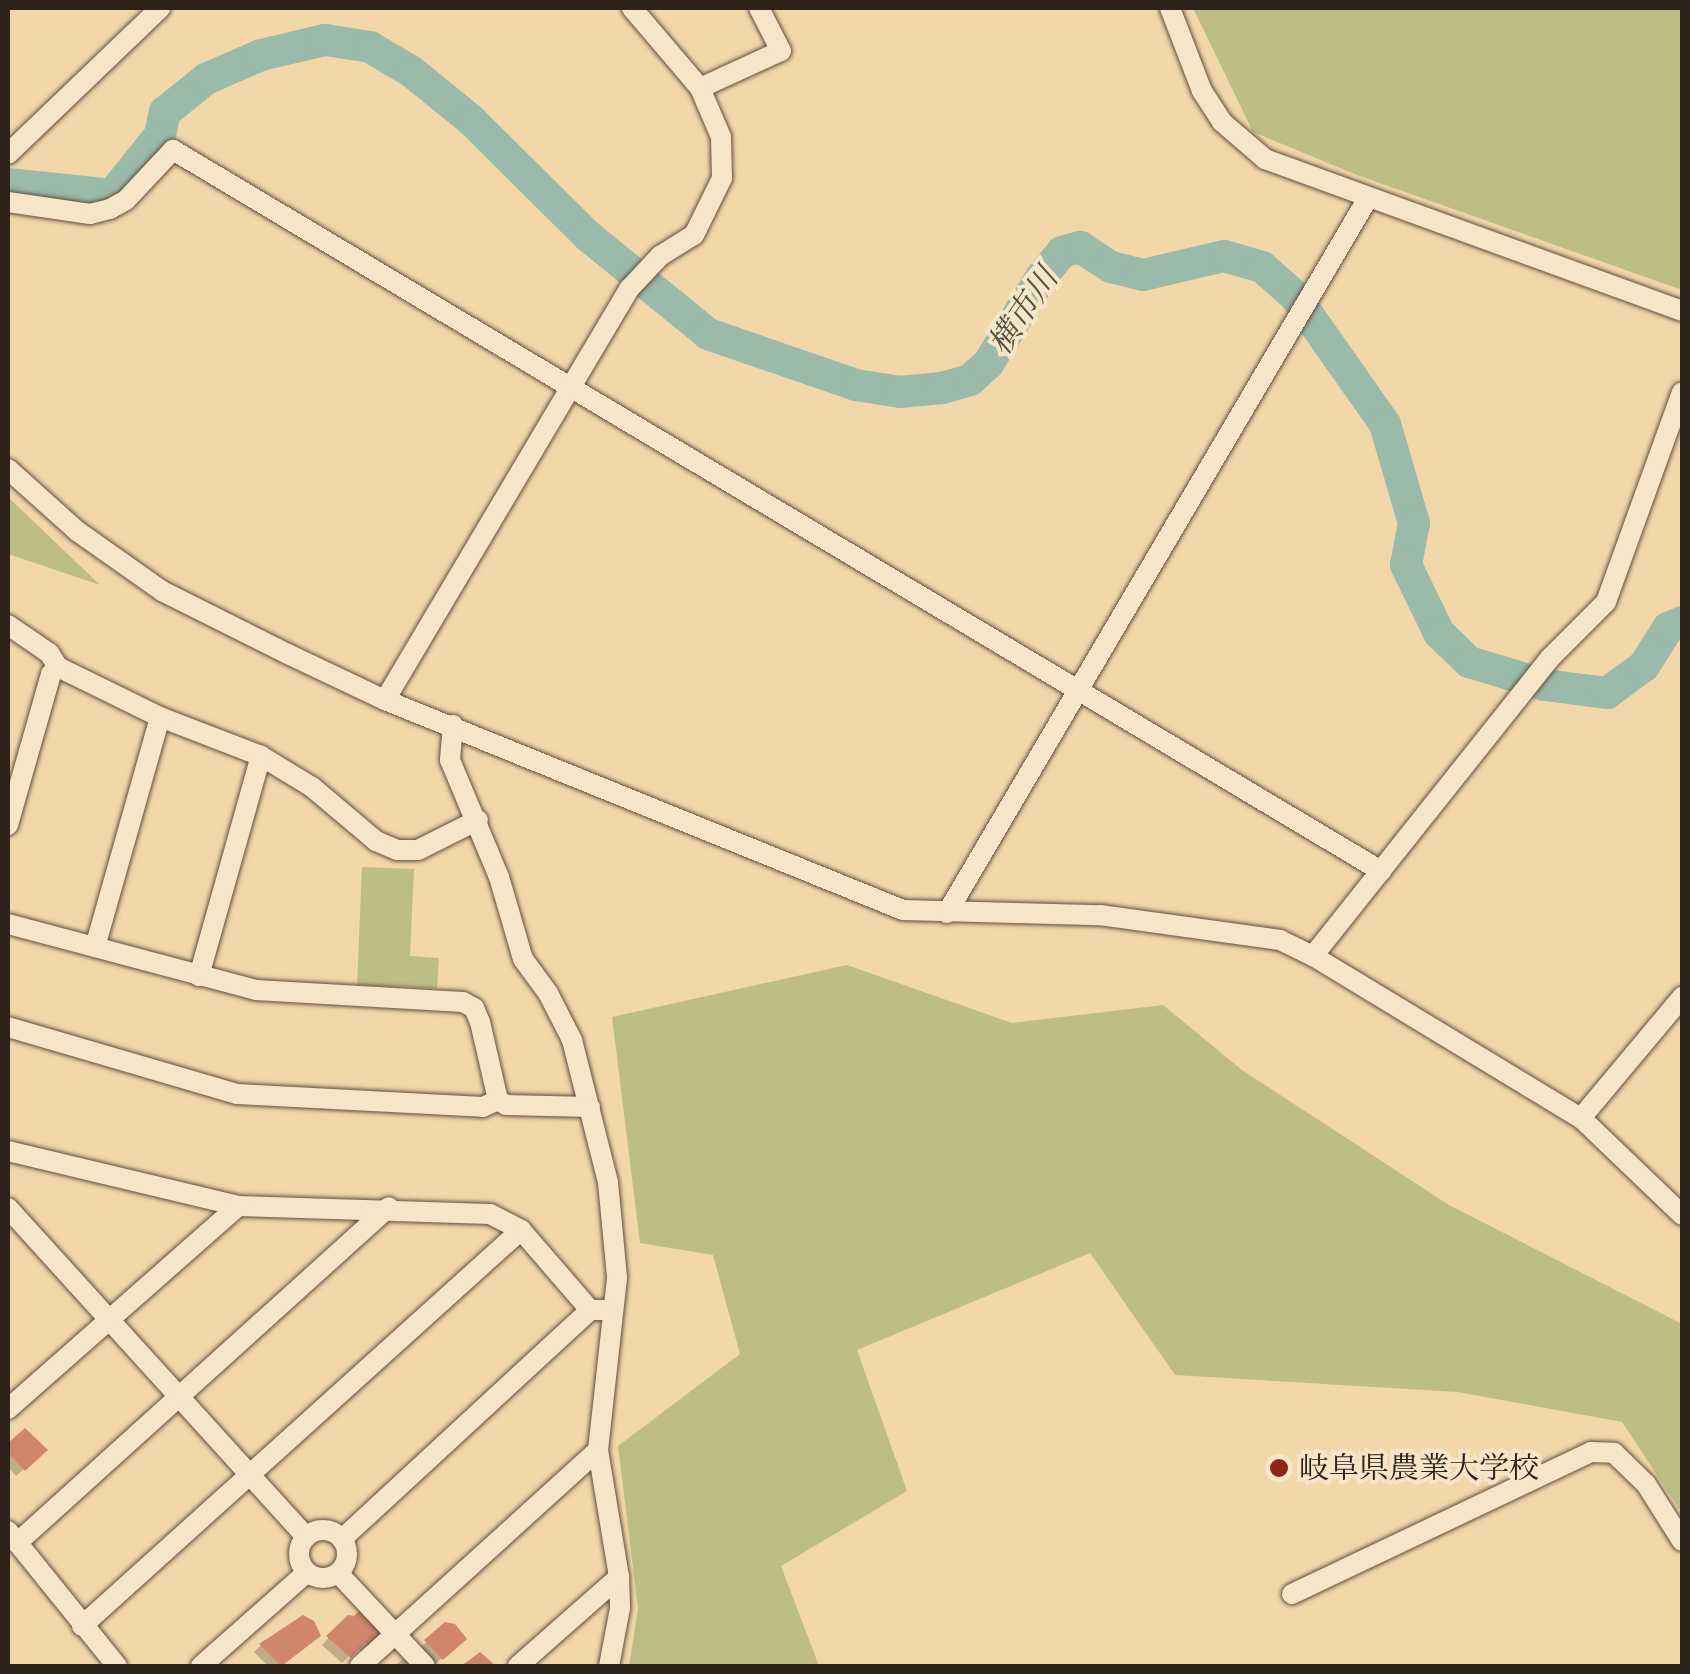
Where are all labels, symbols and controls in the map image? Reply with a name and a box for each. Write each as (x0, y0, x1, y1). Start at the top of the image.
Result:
water label: 横市川 (980, 260, 1066, 362)
place label: 岐阜県農業大学校 (1299, 1450, 1539, 1486)
marker: 岐阜県農業大学校 (1268, 1457, 1290, 1479)

